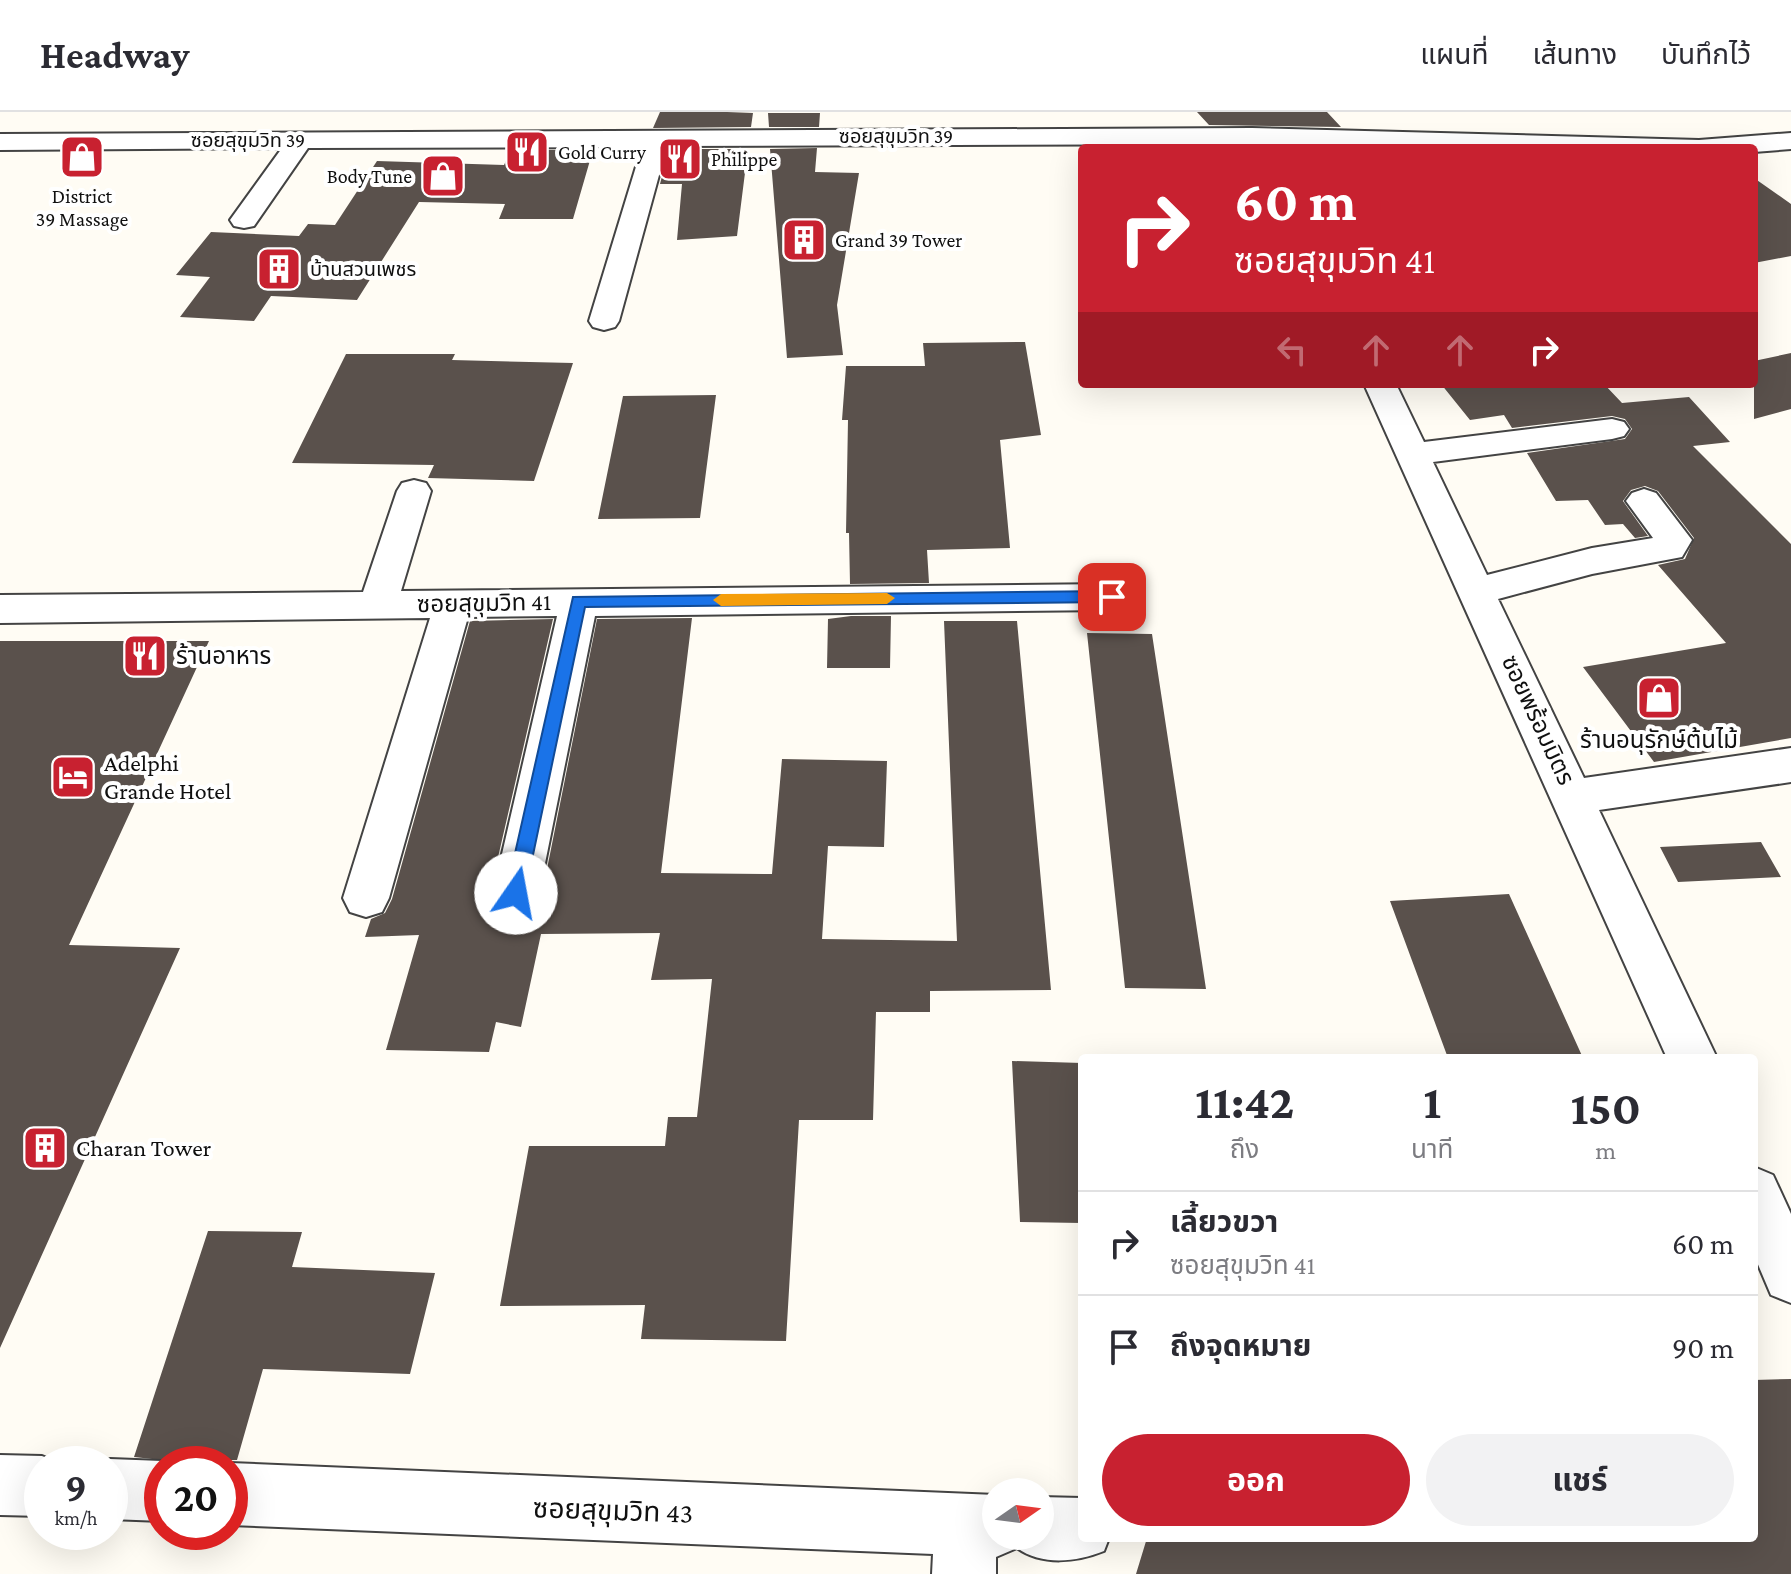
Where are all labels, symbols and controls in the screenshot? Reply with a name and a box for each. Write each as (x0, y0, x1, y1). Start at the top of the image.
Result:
text: Headway (40, 34, 190, 76)
text: แผนที่ (1420, 39, 1488, 70)
text: เส้นทาง (1532, 39, 1617, 70)
text: บันทึกไว้ (1661, 39, 1751, 70)
street label: ซอยสุขุมวิท 39 (839, 125, 953, 148)
restaurant icon: Gold Curry (503, 128, 551, 176)
street label: ซอยสุขุมวิท 39 (191, 129, 305, 152)
shop icon: District 39 Massage (58, 133, 106, 181)
restaurant icon: Philippe (656, 135, 704, 183)
place label: Gold Curry (558, 141, 647, 164)
place label: Philippe (711, 148, 777, 171)
shop icon: Body Tune (419, 152, 467, 200)
place label: Body Tune (327, 165, 412, 188)
text: 60 m (1234, 170, 1357, 232)
icon: right (1102, 176, 1206, 280)
place label: District 39 Massage (36, 185, 128, 231)
building icon: Grand 39 Tower (780, 216, 828, 264)
place label: Grand 39 Tower (835, 229, 962, 251)
text: ซอยสุขุมวิท 41 (1234, 241, 1435, 281)
building icon: บ้านสวนเพชร (255, 245, 303, 293)
place label: บ้านสวนเพชร (310, 258, 416, 280)
icon: left (1270, 328, 1314, 372)
icon: ahead (1354, 328, 1398, 372)
icon: ahead (1438, 328, 1482, 372)
icon: right (1522, 328, 1566, 372)
pin (1078, 563, 1146, 631)
icon: arrive (1090, 575, 1134, 619)
street label: ซอยสุขุมวิท 41 (417, 588, 551, 619)
restaurant icon: ร้านอาหาร (121, 632, 169, 680)
place label: ร้านอาหาร (176, 642, 271, 669)
street label: ซอยพร้อมมิตร (1497, 651, 1580, 789)
shop icon: ร้านอนุรักษ์ต้นไม้ (1635, 674, 1683, 722)
place label: ร้านอนุรักษ์ต้นไม้ (1580, 726, 1738, 755)
place label: Adelphi Grande Hotel (104, 749, 231, 804)
hotel icon: Adelphi Grande Hotel (49, 753, 97, 801)
position arrow (474, 851, 558, 935)
text: 11:42 (1195, 1075, 1294, 1128)
text: 1 (1423, 1075, 1441, 1128)
text: 150 (1570, 1081, 1641, 1134)
building icon: Charan Tower (21, 1124, 69, 1172)
place label: Charan Tower (76, 1134, 212, 1161)
text: ถึง (1230, 1135, 1259, 1164)
text: นาที (1411, 1135, 1453, 1164)
text: m (1595, 1136, 1616, 1165)
text: เลี้ยวขวา (1170, 1205, 1278, 1238)
icon: right (1102, 1221, 1146, 1265)
text: 60 m (1672, 1227, 1734, 1260)
text: ซอยสุขุมวิท 41 (1170, 1251, 1315, 1280)
icon: arrive (1102, 1325, 1146, 1369)
text: ถึงจุดหมาย (1170, 1329, 1311, 1362)
text: 90 m (1672, 1331, 1734, 1364)
button: ออก (1102, 1434, 1410, 1526)
button: แชร์ (1426, 1434, 1734, 1526)
speed limit sign: 20 (144, 1446, 248, 1550)
text: 9 (65, 1465, 87, 1510)
north arrow (982, 1478, 1054, 1550)
map controls (982, 1478, 1054, 1550)
street label: ซอยสุขุมวิท 43 (532, 1492, 694, 1530)
text: km/h (54, 1507, 98, 1529)

